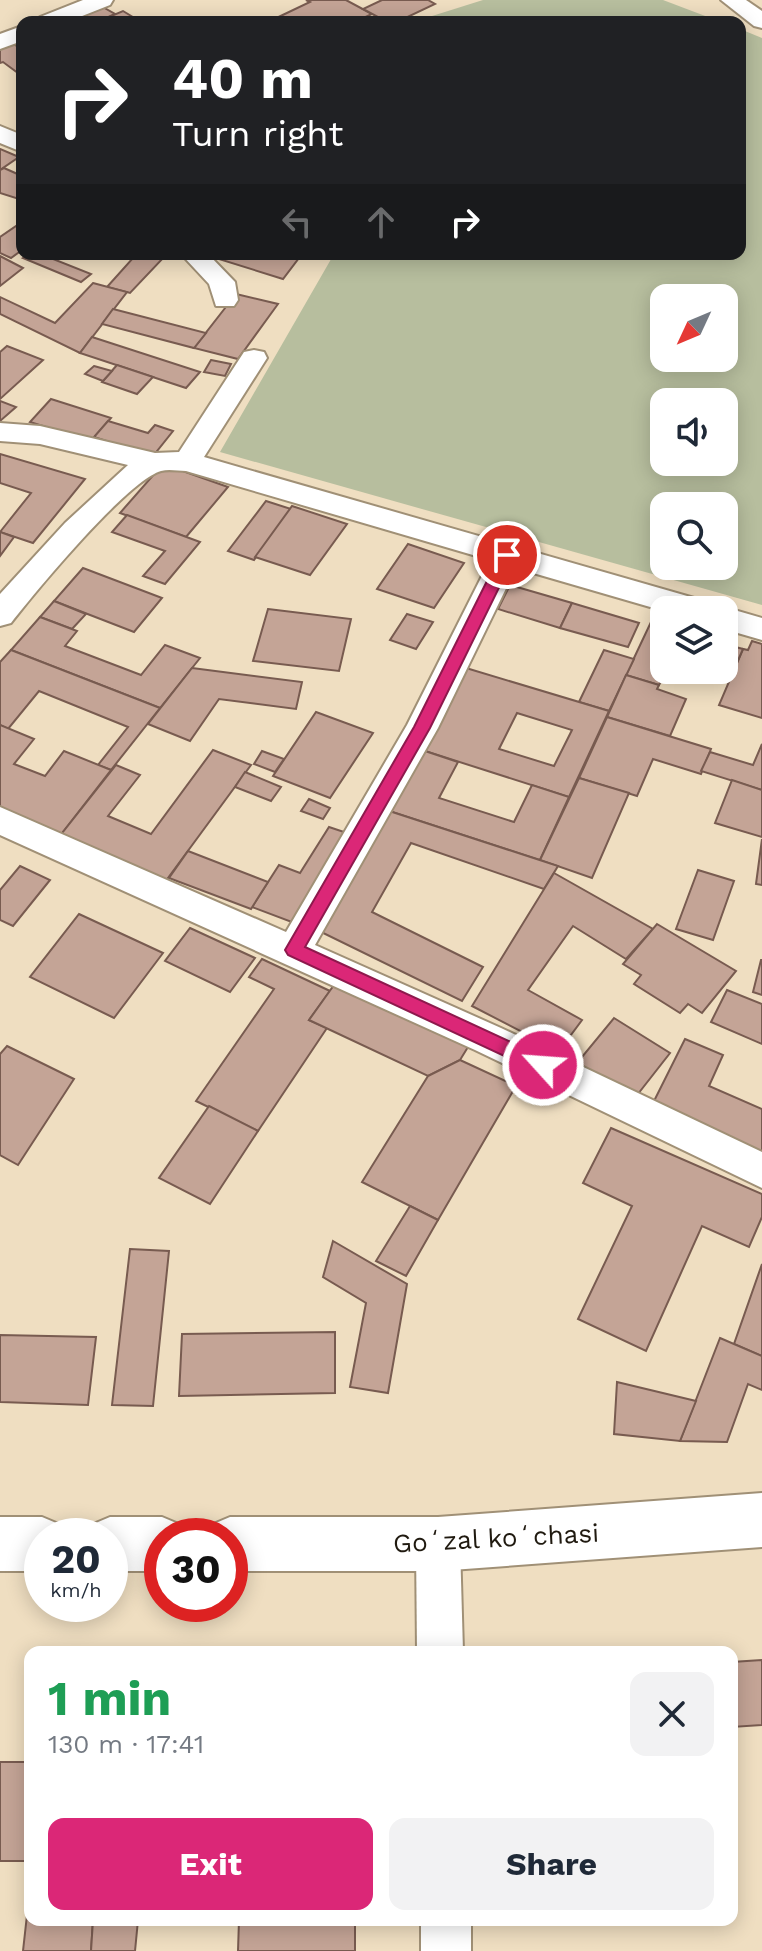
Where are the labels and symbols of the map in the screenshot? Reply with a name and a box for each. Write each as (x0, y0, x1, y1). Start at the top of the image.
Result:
north arrow (650, 284, 738, 372)
pin (473, 521, 541, 589)
position arrow (501, 1023, 585, 1107)
speed limit sign: 30 (144, 1518, 248, 1622)
street label: Goʻzal koʻchasi (392, 1518, 600, 1558)

